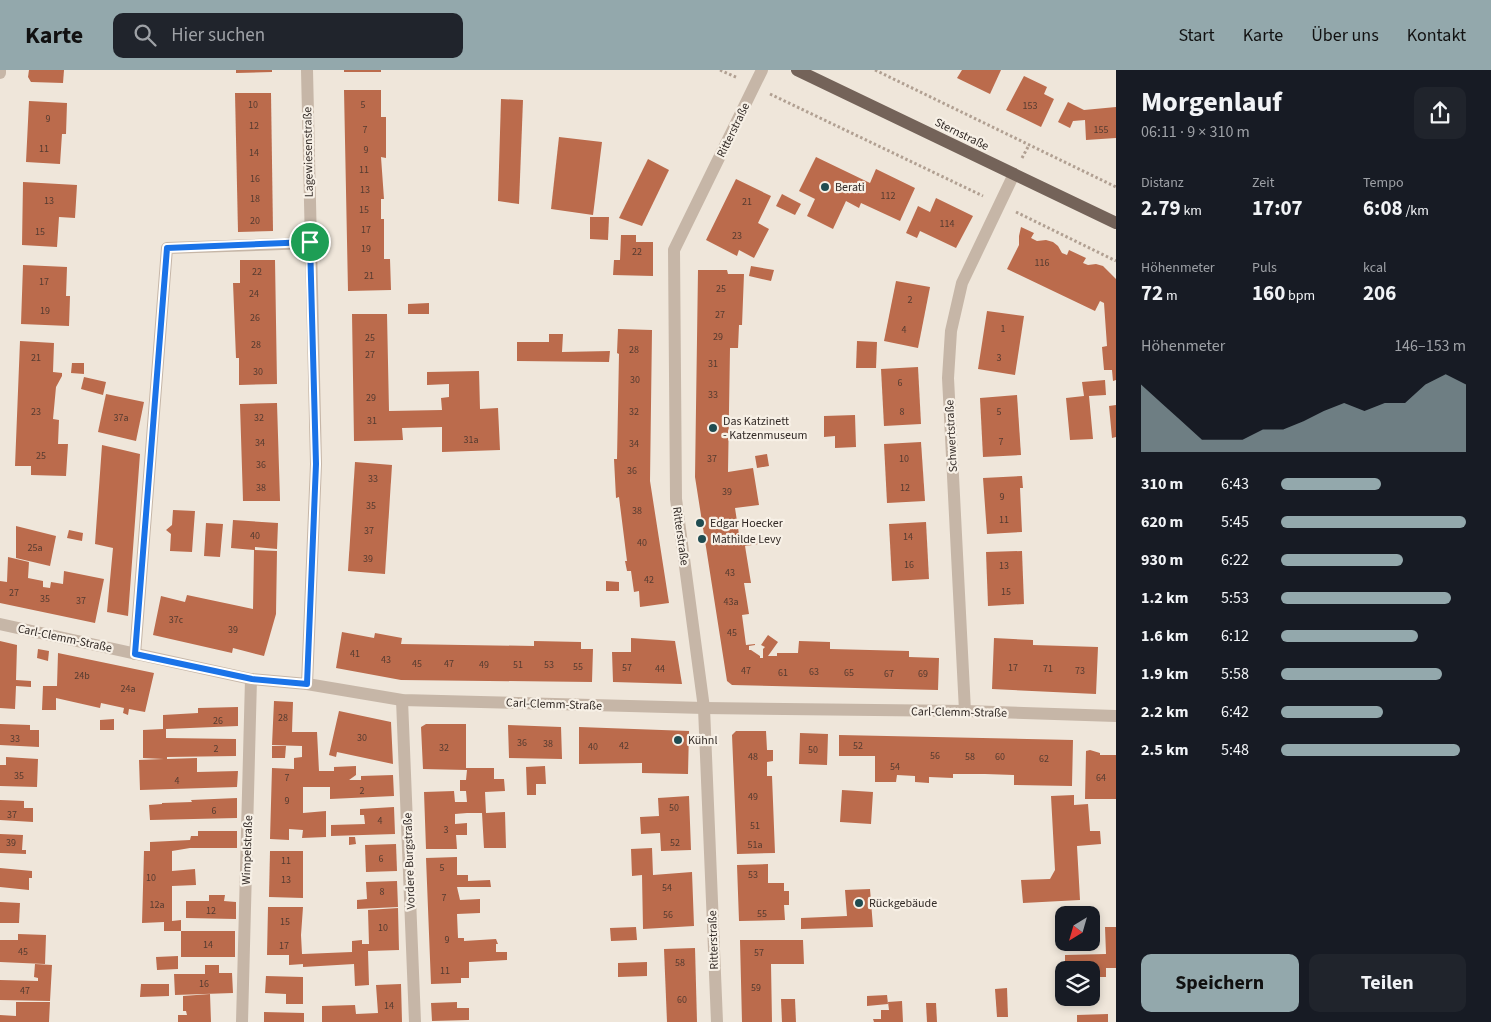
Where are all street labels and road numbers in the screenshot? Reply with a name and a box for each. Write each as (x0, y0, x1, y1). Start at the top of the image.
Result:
street label: Ritterstraße (713, 100, 754, 161)
street label: Lagewiesenstraße (299, 107, 318, 197)
street label: Sternstraße (932, 114, 992, 155)
street label: Schwertstraße (941, 399, 962, 473)
street label: Ritterstraße (668, 506, 693, 567)
street label: Carl-Clemm-Straße (16, 620, 114, 657)
street label: Carl-Clemm-Straße (506, 694, 602, 715)
street label: Carl-Clemm-Straße (911, 703, 1007, 722)
street label: Vordere Burgstraße (399, 812, 420, 910)
street label: Wimpelstraße (238, 815, 257, 885)
street label: Ritterstraße (704, 910, 723, 970)

